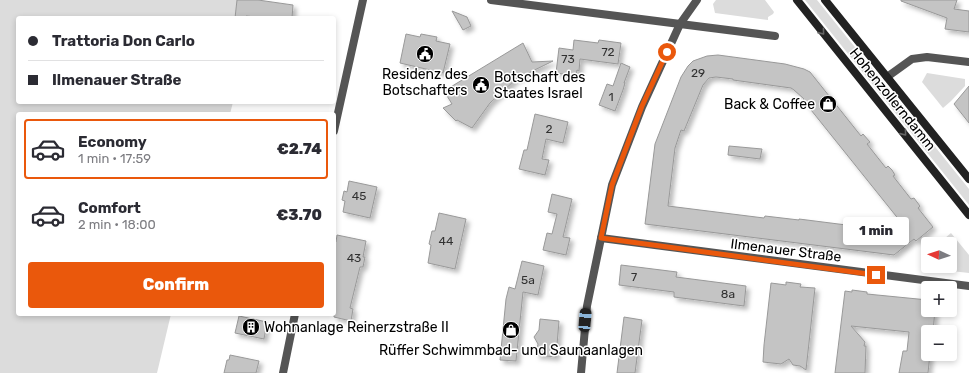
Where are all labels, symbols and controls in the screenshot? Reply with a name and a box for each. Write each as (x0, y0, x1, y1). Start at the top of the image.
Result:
one-way arrow (818, 27, 825, 35)
text: Trattoria Don Carlo (52, 32, 195, 50)
route start (658, 43, 676, 61)
public building icon: Residenz des Botschafters (415, 44, 435, 64)
street label: Hohenzollerndamm (846, 44, 939, 154)
house number: 72 (601, 45, 615, 59)
house number: 73 (561, 52, 575, 66)
place label: Residenz des Botschafters (382, 66, 468, 99)
house number: 29 (691, 66, 705, 80)
place label: Botschaft des Staates Israel (494, 69, 585, 102)
text: Ilmenauer Straße (52, 71, 182, 89)
public building icon: Botschaft des Staates Israel (471, 75, 491, 95)
house number: 1 (608, 90, 614, 104)
shop icon: Back & Coffee (818, 94, 838, 114)
place label: Back & Coffee (724, 96, 815, 113)
house number: 2 (545, 122, 553, 136)
one-way arrow (899, 129, 906, 136)
icon: car (30, 131, 66, 167)
text: Economy (78, 133, 147, 151)
text: €2.74 (277, 140, 322, 158)
text: 1 min · 17:59 (78, 151, 151, 166)
house number: 45 (352, 189, 366, 203)
icon: car (30, 197, 66, 233)
text: Comfort (78, 199, 141, 217)
text: €3.70 (276, 206, 322, 224)
text: 2 min · 18:00 (78, 217, 156, 232)
callout: 1 min (843, 217, 909, 245)
text: 1 min (859, 223, 893, 238)
house number: 44 (439, 234, 454, 248)
street label: Ilmenauer Straße (730, 235, 843, 266)
north arrow (921, 237, 957, 273)
map controls (921, 237, 957, 361)
house number: 43 (347, 251, 361, 265)
button: Confirm (28, 262, 324, 308)
route end (867, 266, 885, 284)
house number: 7 (631, 270, 637, 284)
house number: 5a (521, 273, 535, 287)
button: + (921, 281, 957, 317)
house number: 8a (721, 287, 735, 301)
car (578, 308, 592, 332)
building icon: Wohnanlage Reinerzstraße II (241, 317, 261, 337)
place label: Wohnanlage Reinerzstraße II (264, 319, 449, 336)
shop icon: Rüffer Schwimmbad- und Saunaanlagen (501, 320, 521, 340)
button: − (921, 325, 957, 361)
place label: Rüffer Schwimmbad- und Saunaanlagen (379, 342, 643, 359)

